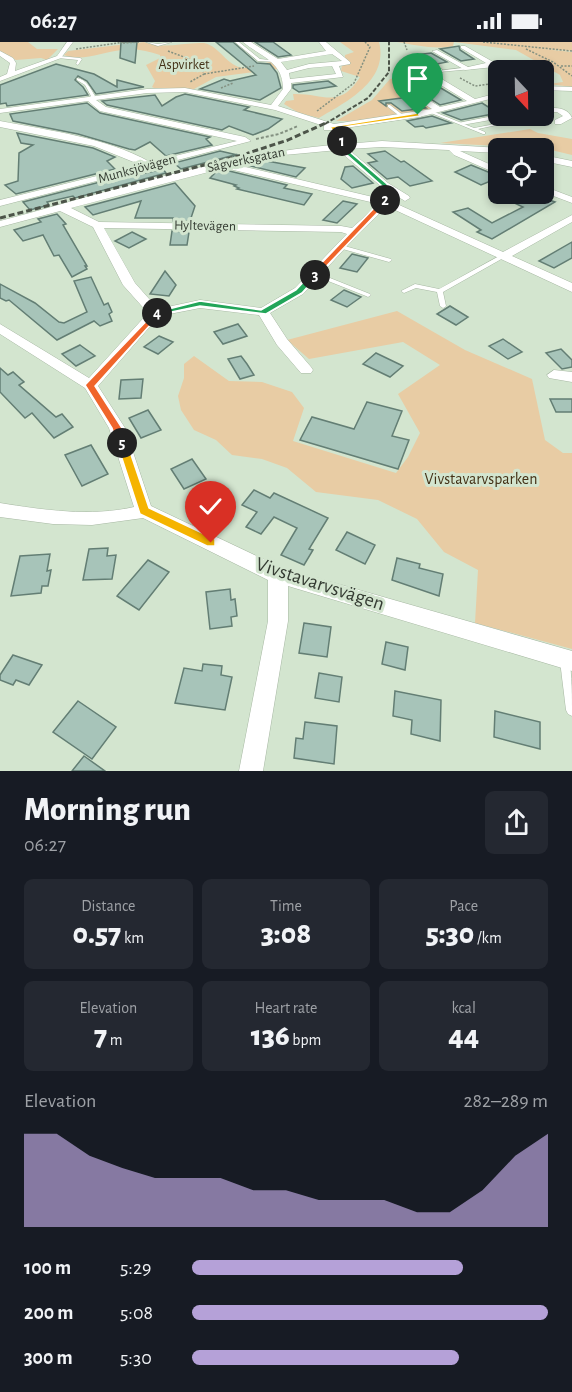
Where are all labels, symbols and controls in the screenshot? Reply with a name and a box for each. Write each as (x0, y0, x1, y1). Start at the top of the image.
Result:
text: 06:27 (30, 10, 77, 32)
pin (392, 53, 443, 115)
park label: Aspvirket (158, 58, 210, 72)
north arrow (488, 60, 554, 126)
map controls (488, 60, 554, 204)
icon: arrive (401, 62, 434, 95)
pin: 1 (327, 126, 357, 156)
text: 1 (339, 133, 345, 149)
button: locate (488, 138, 554, 204)
street label: Sågverksgatan (206, 145, 286, 175)
street label: Munksjövägen (97, 152, 177, 186)
pin: 2 (370, 185, 400, 215)
text: 2 (381, 192, 389, 208)
street label: Hyltevägen (174, 218, 236, 234)
pin: 3 (300, 260, 330, 290)
text: 3 (312, 267, 318, 283)
pin: 4 (142, 298, 172, 328)
text: 4 (153, 305, 161, 321)
pin: 5 (107, 428, 137, 458)
text: 5 (119, 435, 125, 451)
park label: Vivstavarvsparken (425, 471, 537, 487)
pin (185, 481, 236, 543)
icon: check (194, 490, 227, 523)
street label: Vivstavarvsvägen (253, 554, 387, 614)
button: share (485, 791, 548, 854)
text: Morning run (24, 794, 191, 827)
text: 06:27 (24, 835, 66, 855)
text: Distance (81, 898, 135, 914)
text: Time (270, 898, 302, 914)
text: Pace (449, 898, 478, 914)
text: 0.57 (73, 919, 121, 949)
text: 3:08 (261, 919, 311, 949)
text: 5:30 (426, 919, 474, 949)
text: km (121, 930, 144, 946)
text: /km (474, 930, 502, 946)
text: Elevation (79, 1000, 137, 1016)
text: Heart rate (255, 1000, 317, 1016)
text: kcal (451, 1000, 476, 1016)
text: 7 (94, 1021, 107, 1051)
text: 136 (251, 1021, 290, 1051)
text: 44 (448, 1021, 479, 1051)
text: m (107, 1032, 123, 1048)
text: bpm (290, 1032, 321, 1048)
text: Elevation (24, 1091, 96, 1111)
text: 282–289 m (464, 1091, 548, 1111)
text: 100 m (24, 1258, 71, 1278)
text: 5:29 (120, 1258, 151, 1278)
text: 200 m (24, 1303, 73, 1323)
text: 5:08 (120, 1303, 153, 1323)
text: 300 m (24, 1348, 73, 1368)
text: 5:30 (120, 1348, 152, 1368)

